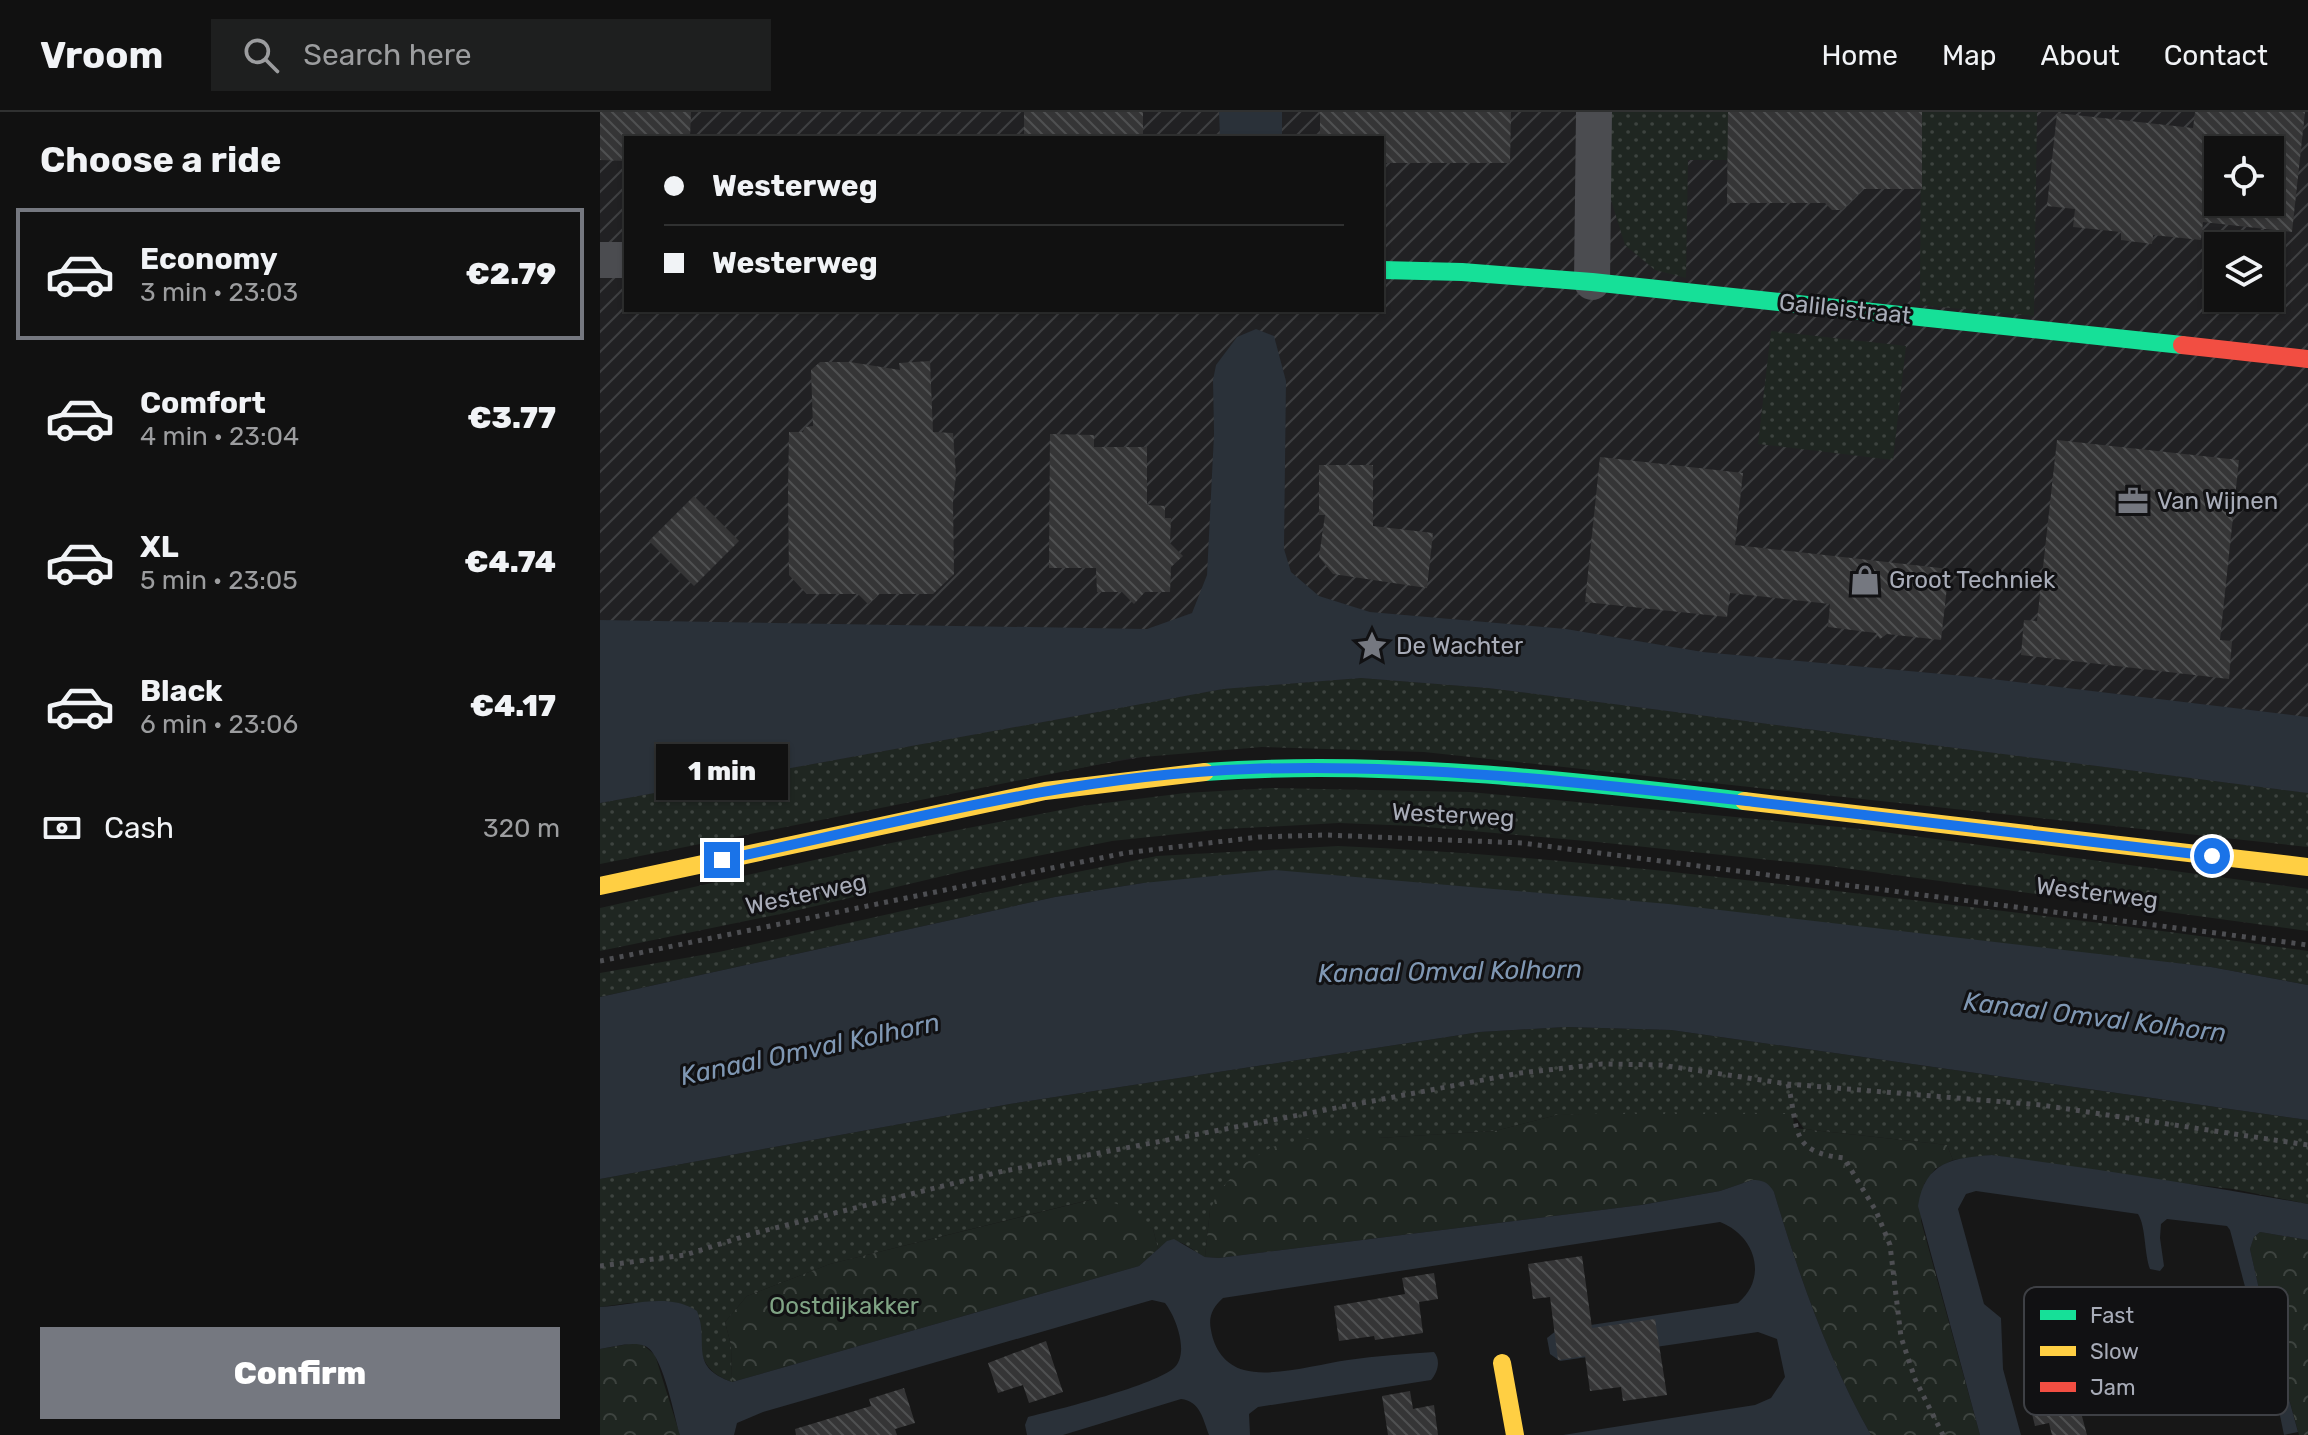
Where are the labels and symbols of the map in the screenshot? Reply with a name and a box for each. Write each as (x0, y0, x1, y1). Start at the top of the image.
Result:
street label: Galileistraat (1778, 288, 1912, 330)
office icon: Van Wijnen (2116, 484, 2150, 518)
place label: Van Wijnen (2157, 487, 2278, 515)
shop icon: Groot Techniek (1848, 563, 1882, 597)
place label: Groot Techniek (1889, 566, 2056, 594)
place icon: De Wachter (1355, 629, 1389, 663)
place label: De Wachter (1396, 632, 1523, 660)
callout: 1 min (656, 744, 788, 800)
street label: Westerweg (1391, 798, 1515, 832)
route start (2194, 838, 2230, 874)
route end (704, 842, 740, 878)
street label: Westerweg (743, 868, 869, 920)
street label: Westerweg (2034, 872, 2160, 914)
water label: Kanaal Omval Kolhorn (1318, 954, 1582, 989)
water label: Kanaal Omval Kolhorn (1962, 986, 2228, 1049)
water label: Kanaal Omval Kolhorn (678, 1007, 943, 1092)
legend (2024, 1287, 2288, 1415)
park label: Oostdijkakker (769, 1292, 919, 1320)
text: Fast (2090, 1302, 2135, 1329)
text: Slow (2090, 1338, 2139, 1365)
text: Jam (2090, 1374, 2136, 1401)

